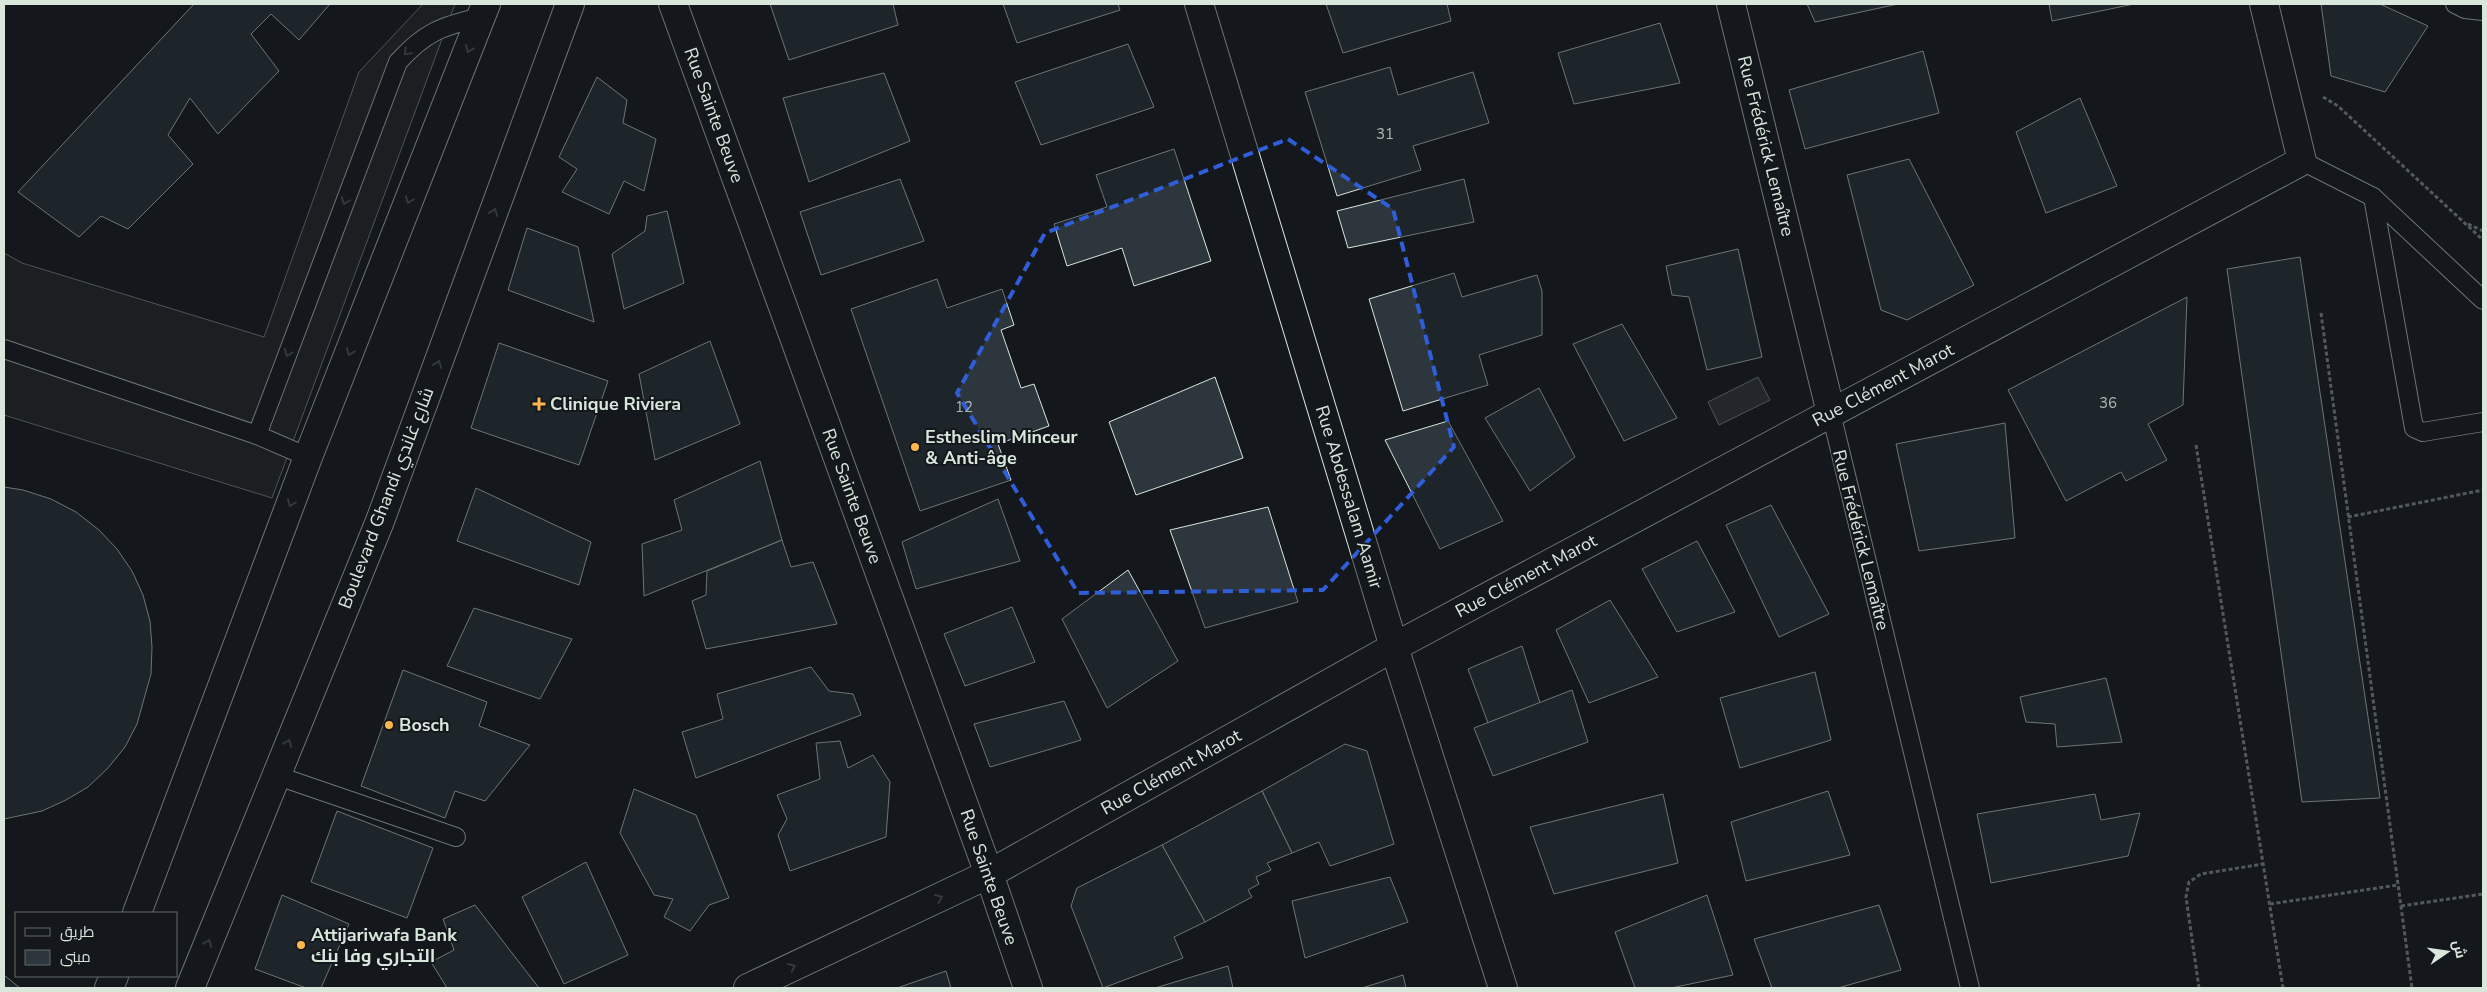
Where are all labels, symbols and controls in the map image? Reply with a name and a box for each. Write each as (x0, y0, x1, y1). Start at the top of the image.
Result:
one-way arrow (465, 44, 475, 53)
street label: Rue Sainte Beuve (678, 44, 750, 186)
one-way arrow (404, 46, 413, 55)
street label: Rue Frédérick Lemaître (1732, 53, 1800, 239)
house number: 31 (1376, 124, 1394, 144)
one-way arrow (341, 196, 351, 205)
one-way arrow (405, 196, 415, 204)
one-way arrow (488, 208, 498, 217)
street label: Rue Clément Marot (1808, 337, 1959, 432)
one-way arrow (346, 347, 356, 355)
one-way arrow (284, 348, 294, 357)
one-way arrow (432, 361, 442, 369)
street label: Boulevard Ghandi شارع غاندي (333, 384, 441, 613)
place label: Clinique Riviera (550, 392, 681, 416)
house number: 36 (2099, 393, 2117, 413)
marker: Clinique Riviera (532, 397, 546, 411)
house number: 12 (955, 397, 973, 417)
street label: Rue Abdessalam Aamir (1310, 402, 1388, 592)
street label: Rue Sainte Beuve (816, 425, 888, 567)
place label: Estheslim Minceur & Anti-âge (925, 425, 1078, 470)
marker: Estheslim Minceur & Anti-âge (909, 441, 921, 453)
street label: Rue Frédérick Lemaître (1827, 447, 1895, 633)
one-way arrow (287, 498, 297, 507)
street label: Rue Clément Marot (1451, 528, 1602, 623)
place label: Bosch (399, 713, 450, 737)
marker: Bosch (383, 719, 395, 731)
street label: Rue Clément Marot (1097, 723, 1246, 821)
one-way arrow (282, 740, 292, 748)
street label: Rue Sainte Beuve (954, 806, 1024, 948)
one-way arrow (934, 894, 943, 904)
legend (15, 912, 178, 977)
text: طريق (60, 922, 94, 942)
place label: Attijariwafa Bank التجاري وفا بنك (311, 923, 457, 970)
north arrow (2422, 927, 2472, 977)
text: ش (2448, 938, 2470, 960)
one-way arrow (202, 939, 212, 948)
marker: Attijariwafa Bank التجاري وفا بنك (295, 939, 307, 951)
text: مبنى (60, 947, 91, 967)
one-way arrow (787, 963, 796, 974)

